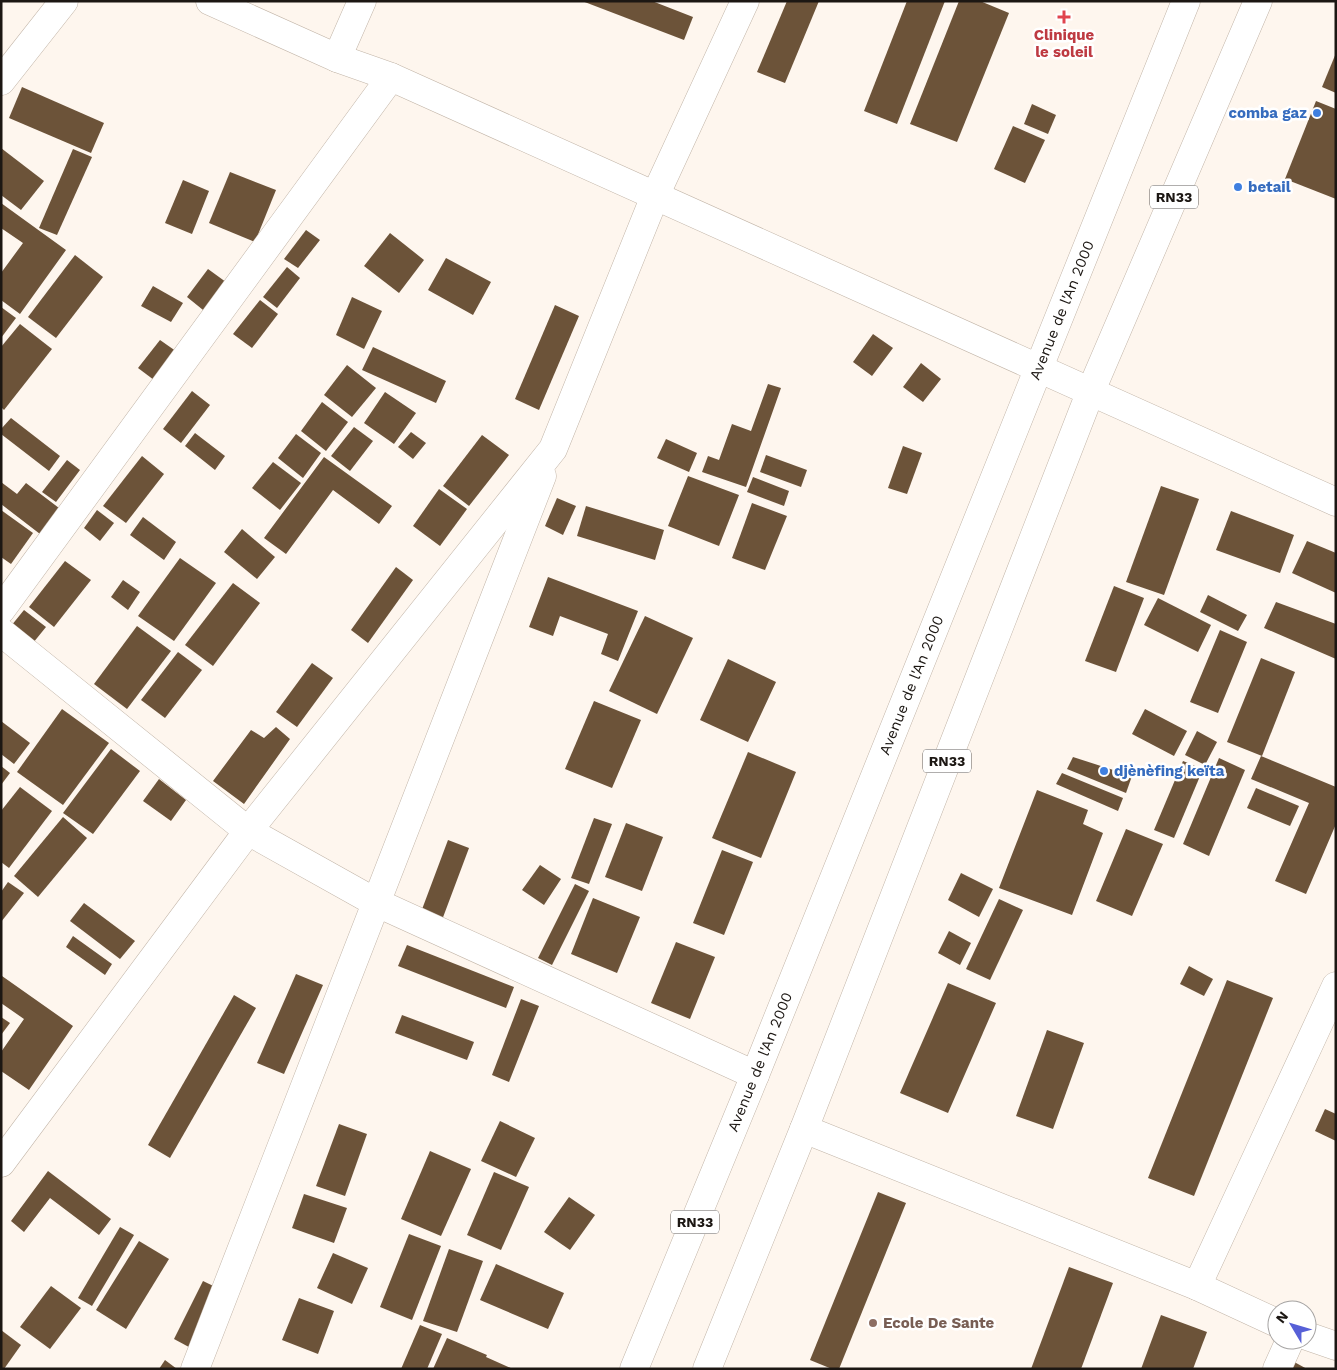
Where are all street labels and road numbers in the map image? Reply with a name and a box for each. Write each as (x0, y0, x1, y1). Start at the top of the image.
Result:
road number: RN33 (1150, 186, 1198, 208)
street label: Avenue de l'An 2000 (1026, 238, 1098, 383)
street label: Avenue de l'An 2000 (875, 613, 948, 758)
road number: RN33 (923, 749, 971, 772)
street label: Avenue de l'An 2000 (724, 990, 796, 1134)
road number: RN33 (671, 1210, 719, 1234)

